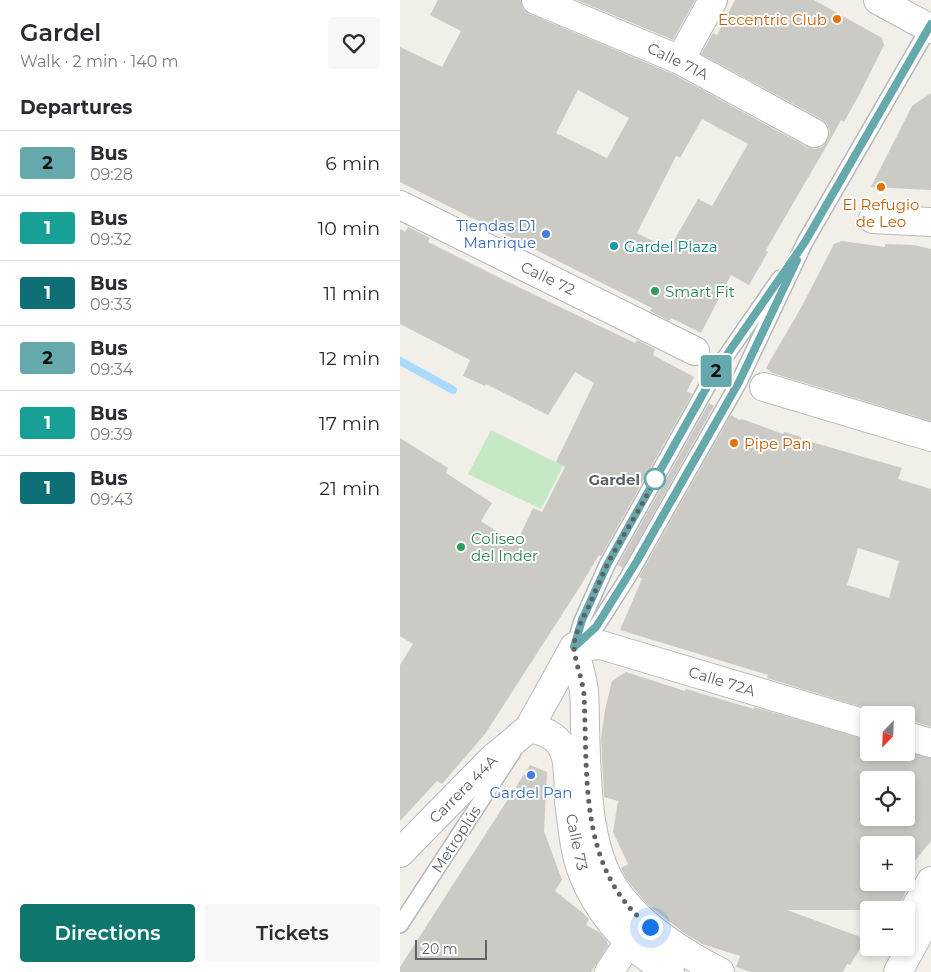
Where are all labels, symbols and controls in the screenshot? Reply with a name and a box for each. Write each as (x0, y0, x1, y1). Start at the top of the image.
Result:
place label: Eccentric Club (718, 10, 827, 29)
marker: Eccentric Club (831, 13, 843, 25)
button: heart (328, 17, 380, 69)
text: Gardel (20, 18, 101, 47)
street label: Calle 71A (644, 38, 712, 84)
text: Walk · 2 min · 140 m (20, 52, 179, 71)
text: Departures (20, 96, 132, 119)
text: Bus (90, 142, 128, 165)
text: 2 (42, 152, 53, 174)
text: 6 min (325, 152, 380, 175)
text: 09:28 (90, 165, 133, 184)
marker: El Refugio de Leo (875, 181, 887, 193)
place label: El Refugio de Leo (843, 195, 919, 231)
text: Bus (90, 207, 128, 230)
place label: Tiendas D1 Manrique (456, 216, 536, 252)
text: 1 (44, 217, 51, 239)
text: 10 min (317, 217, 380, 240)
marker: Tiendas D1 Manrique (540, 228, 552, 240)
text: 09:32 (90, 230, 132, 249)
place label: Gardel Plaza (624, 237, 718, 256)
marker: Gardel Plaza (608, 240, 620, 252)
street label: Calle 72 (518, 257, 578, 299)
text: Bus (90, 272, 128, 295)
text: 1 (44, 282, 51, 304)
text: 11 min (323, 282, 380, 305)
place label: Smart Fit (665, 282, 735, 301)
marker: Smart Fit (649, 285, 661, 297)
text: 09:33 (90, 295, 132, 314)
text: Bus (90, 337, 128, 360)
text: 2 (42, 347, 53, 369)
text: 12 min (319, 347, 380, 370)
line badge: 2 (700, 355, 732, 387)
text: 09:34 (90, 360, 133, 379)
text: 2 (711, 360, 721, 382)
text: Bus (90, 402, 128, 425)
text: 1 (44, 412, 51, 434)
text: 17 min (319, 412, 380, 435)
text: 09:39 (90, 425, 133, 444)
place label: Pipe Pan (744, 434, 812, 453)
marker: Pipe Pan (728, 437, 740, 449)
text: Bus (90, 467, 128, 490)
marker: Gardel (644, 468, 666, 490)
place label: Gardel (588, 470, 640, 489)
text: 1 (44, 477, 51, 499)
text: 21 min (319, 477, 380, 500)
text: 09:43 (90, 490, 133, 509)
place label: Coliseo del Inder (471, 529, 538, 565)
marker: Coliseo del Inder (455, 541, 467, 553)
street label: Calle 72A (686, 662, 758, 700)
north arrow (860, 706, 915, 761)
map controls (860, 706, 915, 956)
street label: Carrera 44A (425, 751, 501, 827)
marker: Gardel Pan (525, 769, 537, 781)
button: locate (860, 771, 915, 826)
place label: Gardel Pan (490, 783, 573, 802)
street label: Metroplús (427, 802, 485, 876)
street label: Calle 73 (562, 812, 592, 872)
button: + (860, 836, 915, 891)
button: − (860, 901, 915, 956)
button: Directions (20, 904, 195, 962)
button: Tickets (205, 904, 380, 962)
your location (638, 915, 663, 940)
scale bar (415, 937, 488, 960)
text: 20 m (422, 940, 458, 958)

